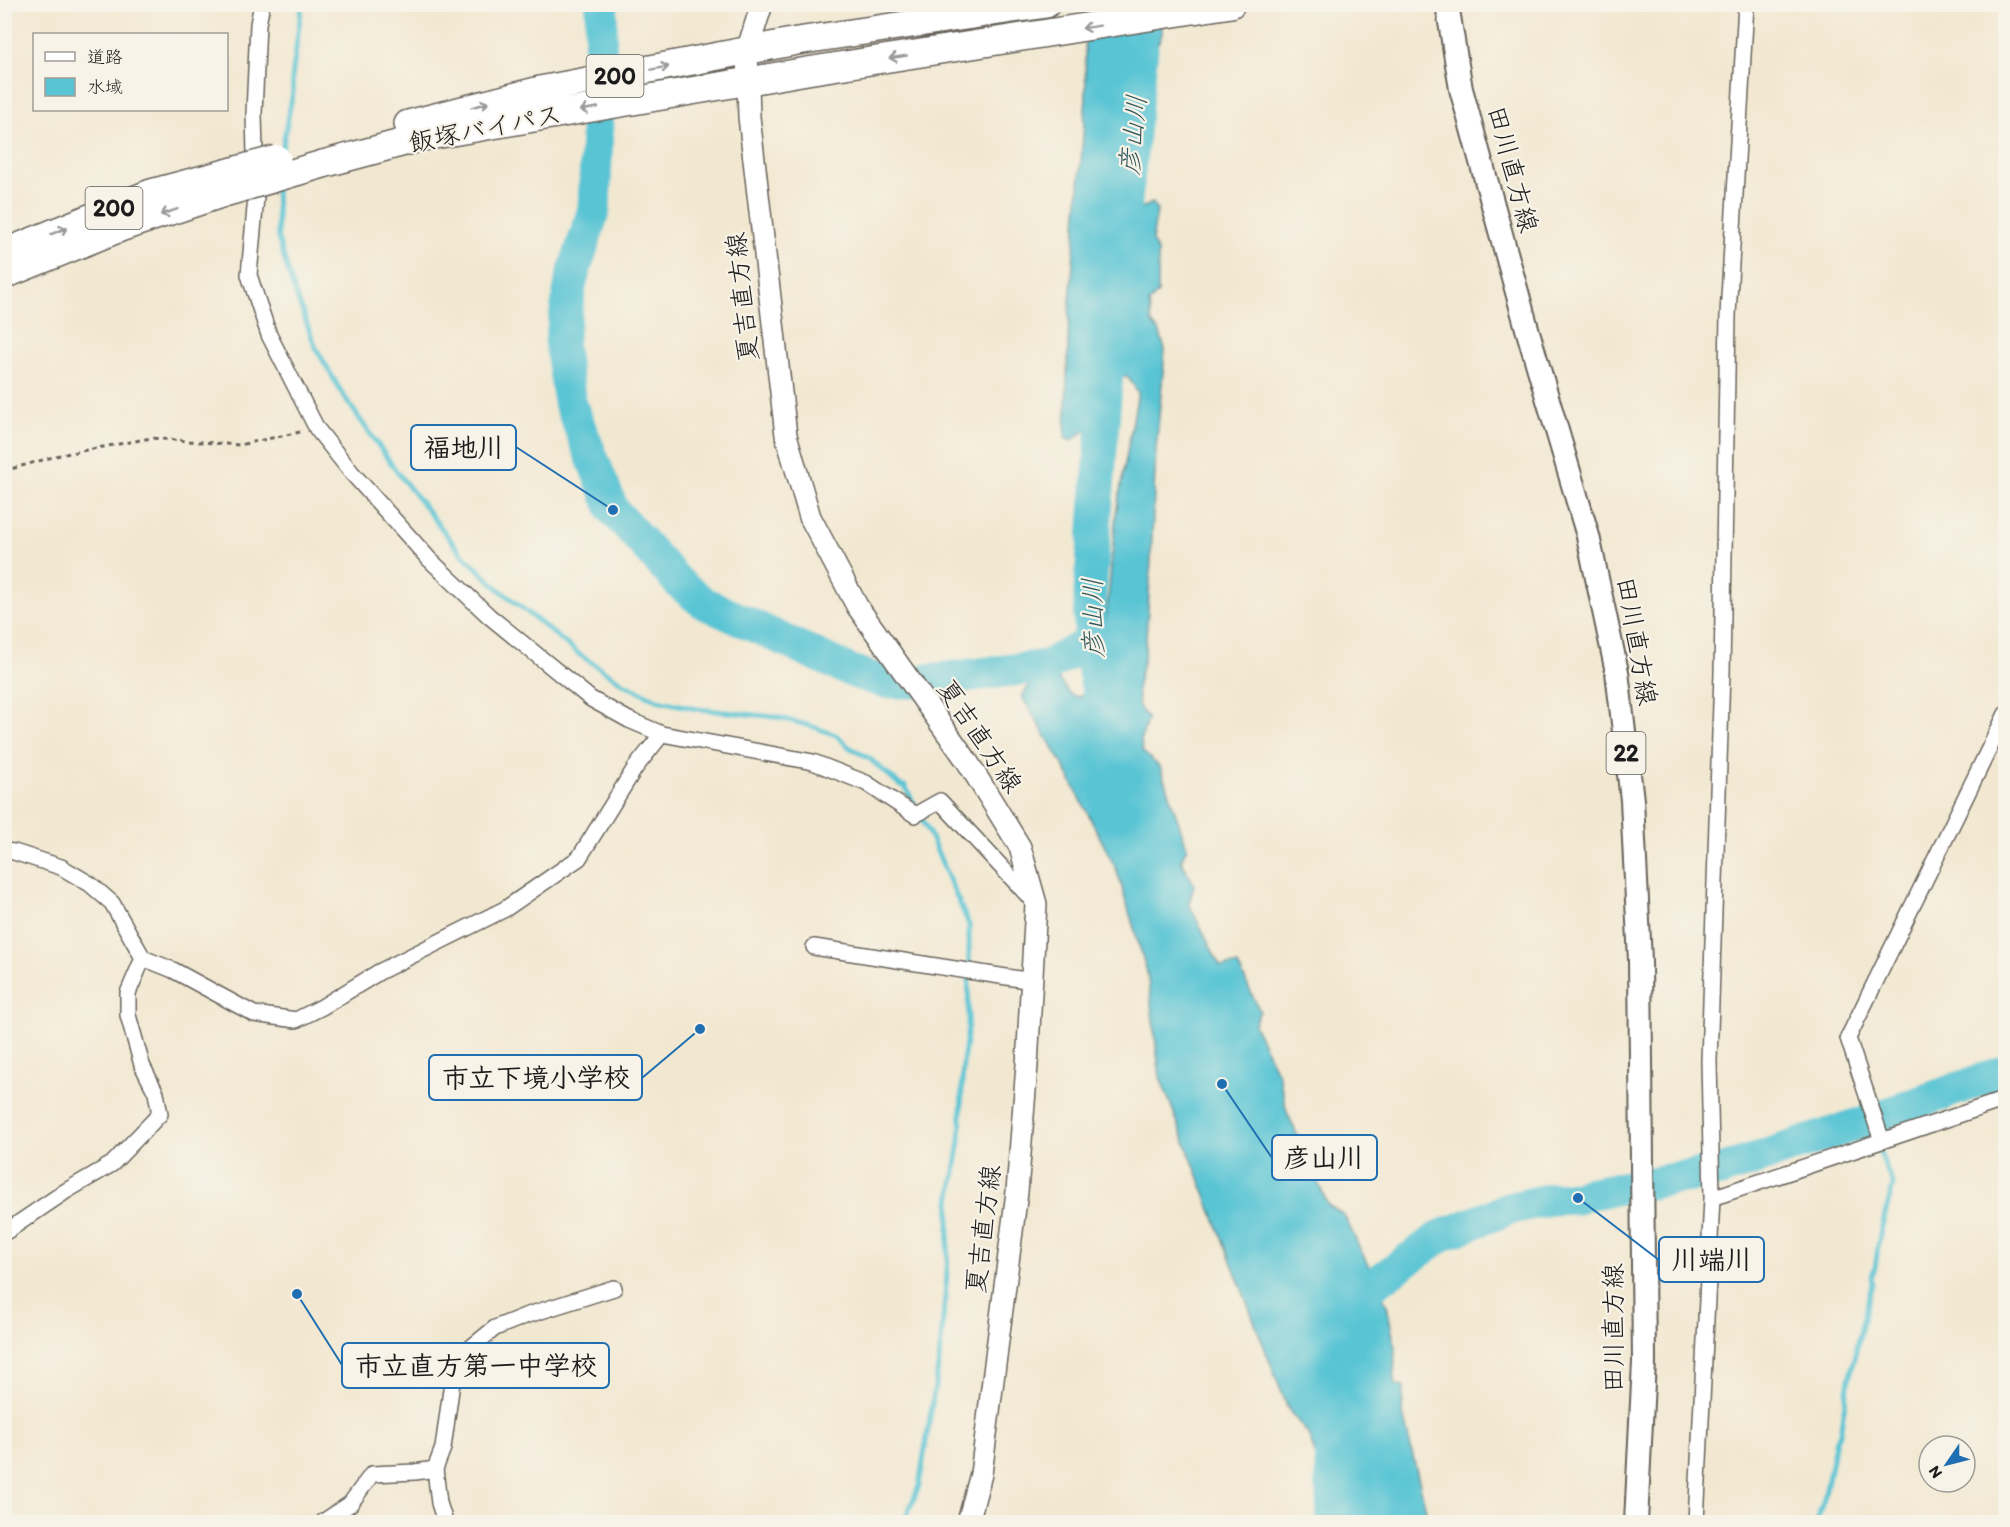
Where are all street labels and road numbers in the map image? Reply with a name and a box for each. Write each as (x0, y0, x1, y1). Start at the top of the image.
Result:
road number: 200 (586, 55, 644, 97)
street label: 飯塚バイパス (406, 97, 564, 159)
street label: 田川直方線 (1481, 102, 1545, 236)
road number: 200 (86, 187, 142, 229)
street label: 夏吉直方線 (719, 231, 765, 363)
street label: 田川直方線 (1610, 574, 1664, 708)
street label: 夏吉直方線 (930, 673, 1030, 799)
road number: 22 (1606, 732, 1646, 774)
street label: 夏吉直方線 (959, 1163, 1007, 1295)
street label: 田川直方線 (1597, 1263, 1629, 1393)

